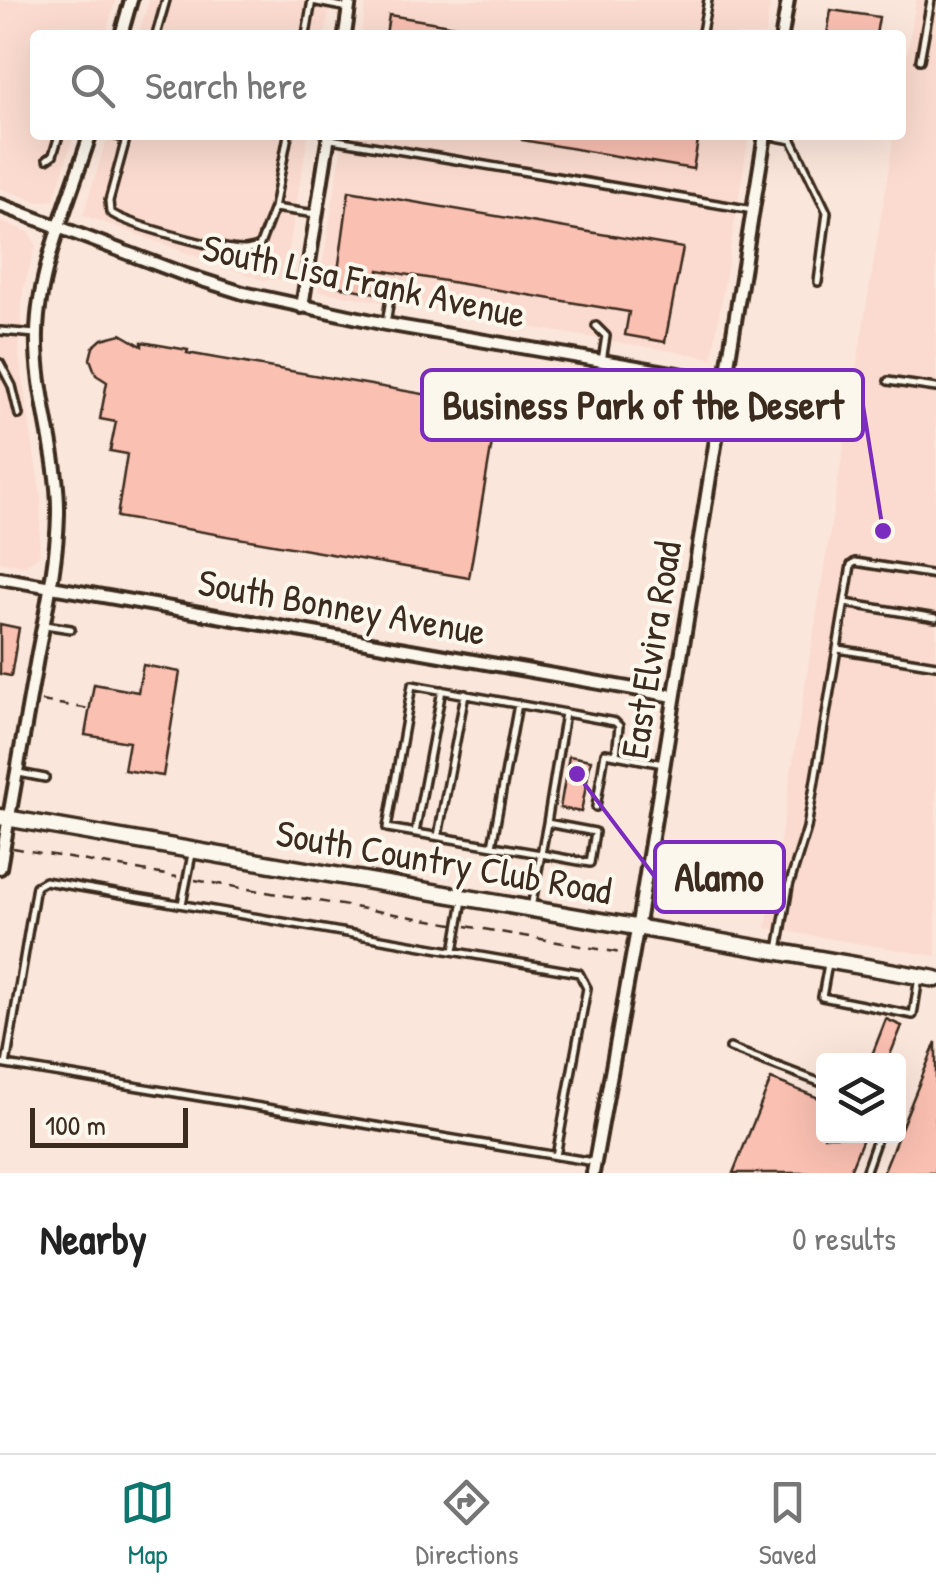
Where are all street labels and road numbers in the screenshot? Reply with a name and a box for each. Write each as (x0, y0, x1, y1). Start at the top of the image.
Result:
street label: South Lisa Frank Avenue (198, 220, 530, 340)
street label: East Elvira Road (607, 537, 693, 762)
street label: South Bonney Avenue (194, 555, 490, 657)
street label: South Country Club Road (272, 806, 616, 916)

